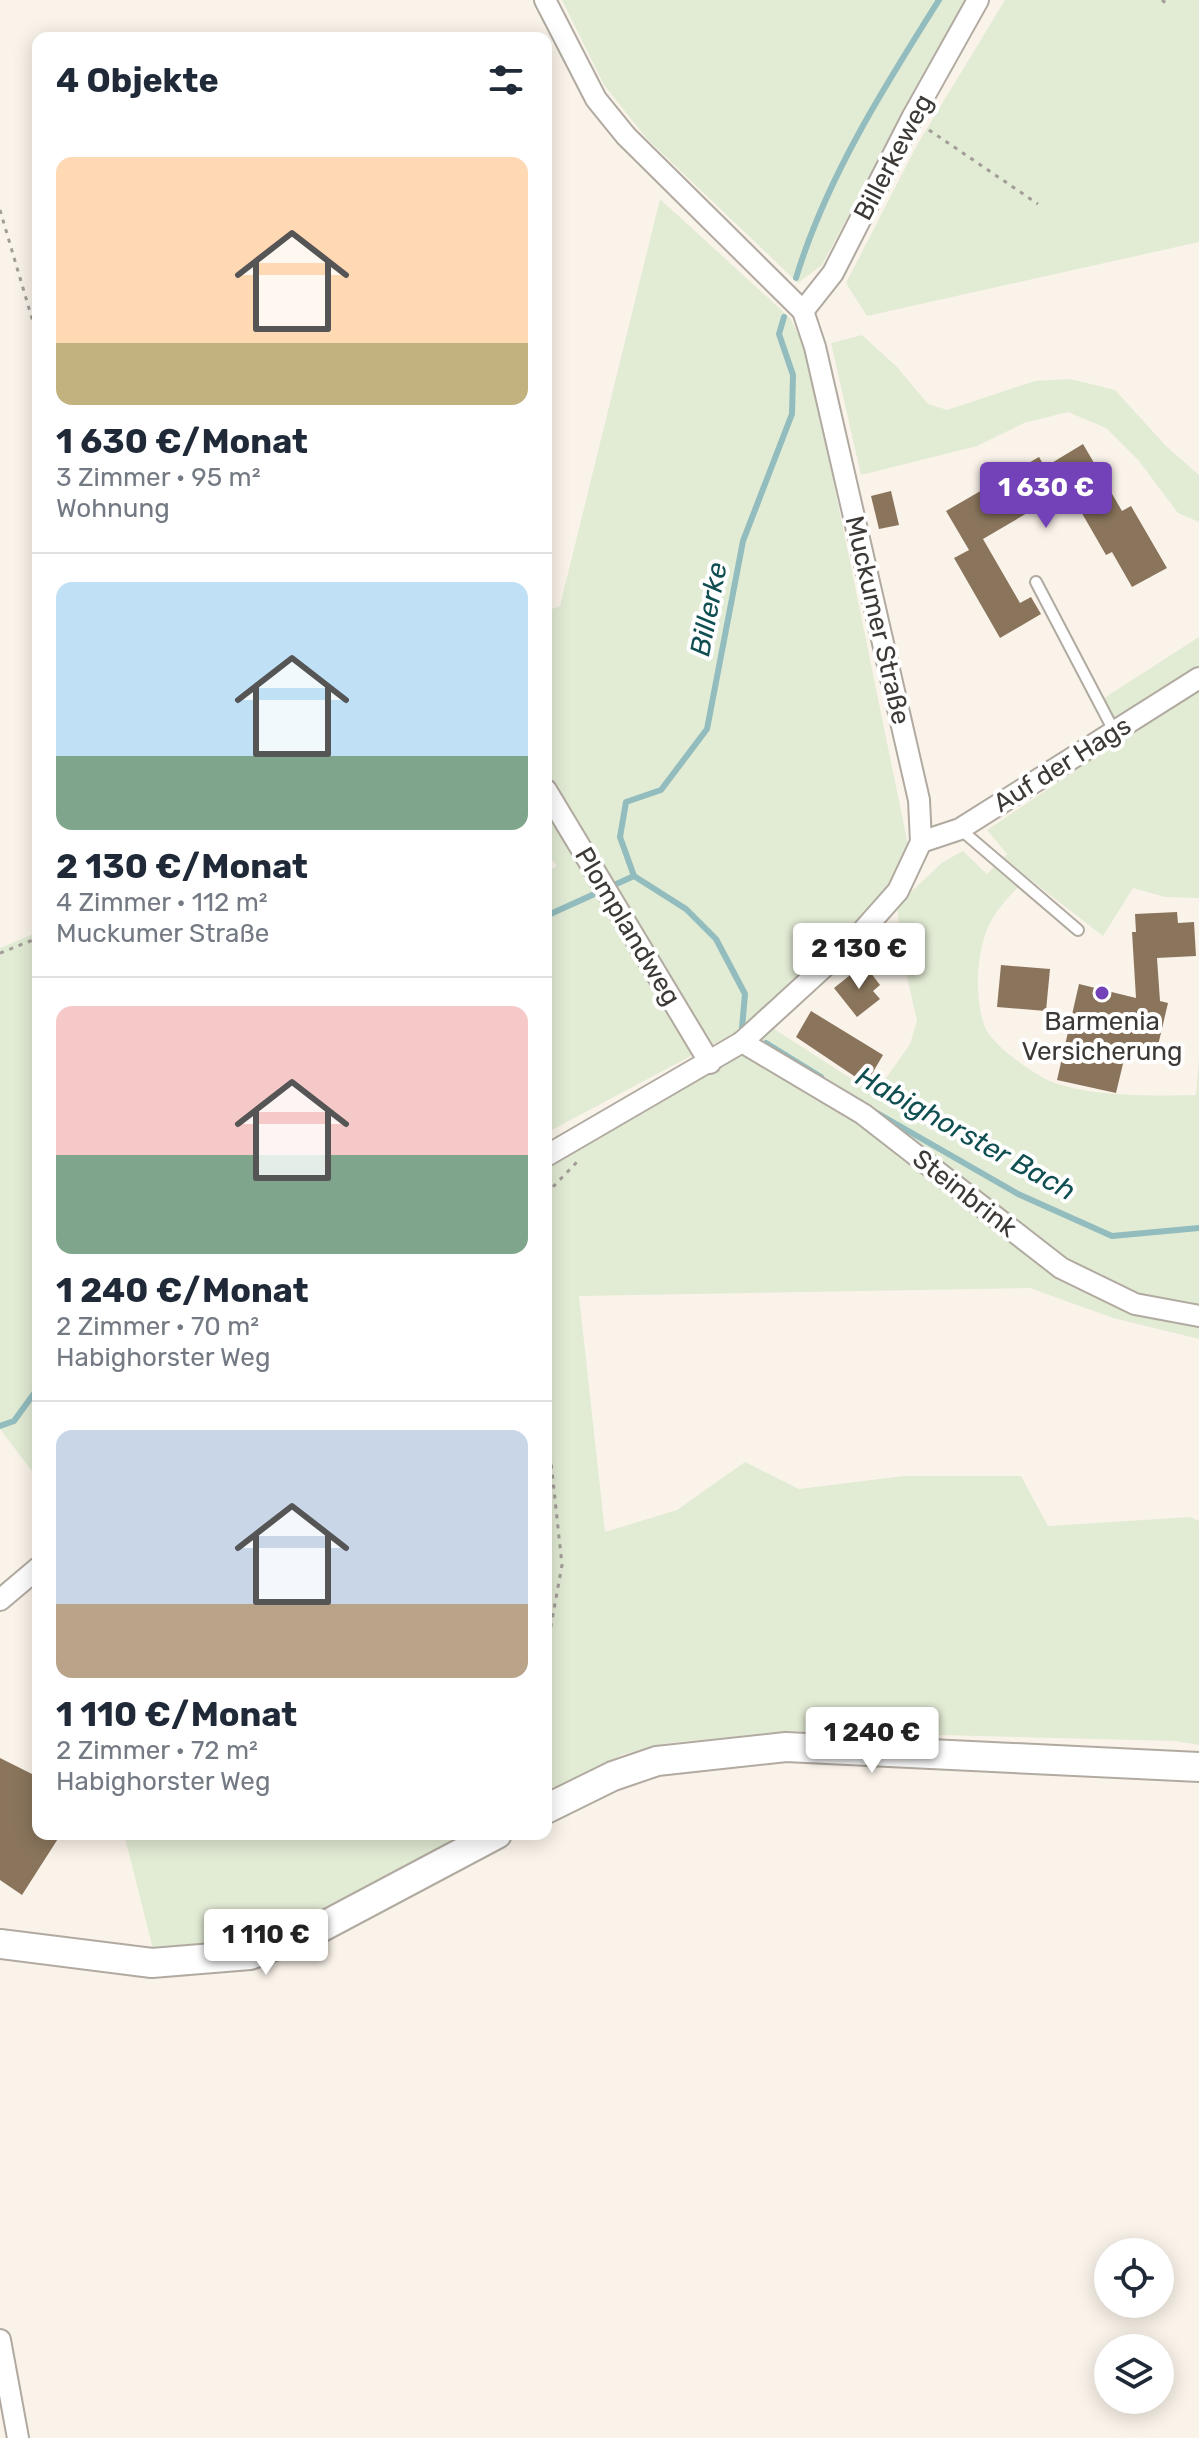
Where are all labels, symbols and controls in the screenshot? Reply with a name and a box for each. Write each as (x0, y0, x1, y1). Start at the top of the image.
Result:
icon: filters (484, 58, 528, 102)
text: 4 Objekte (56, 60, 219, 101)
street label: Billerkeweg (847, 89, 940, 226)
icon: home (220, 209, 364, 353)
text: 1 630 €/Monat (56, 421, 308, 462)
text: 3 Zimmer · 95 m² (56, 462, 261, 493)
pin: 1 630 € (972, 462, 1120, 530)
text: 1 630 € (998, 472, 1094, 503)
text: Wohnung (56, 493, 170, 524)
street label: Muckumer Straße (838, 513, 917, 727)
water label: Billerke (683, 559, 734, 659)
icon: home (220, 634, 364, 778)
street label: Auf der Hags (988, 710, 1137, 819)
street label: Plomplandweg (568, 842, 687, 1011)
text: 2 130 €/Monat (56, 846, 308, 887)
text: 4 Zimmer · 112 m² (56, 887, 268, 918)
text: Muckumer Straße (56, 918, 269, 949)
pin: 2 130 € (785, 923, 933, 991)
text: 2 130 € (811, 933, 907, 964)
marker: Barmenia Versicherung (1093, 984, 1111, 1002)
place label: Barmenia Versicherung (1021, 1006, 1183, 1067)
icon: home (220, 1058, 364, 1202)
water label: Habighorster Bach (850, 1059, 1081, 1207)
street label: Steinbrink (906, 1143, 1023, 1244)
text: 1 240 €/Monat (56, 1270, 309, 1311)
text: 2 Zimmer · 70 m² (56, 1311, 259, 1342)
text: Habighorster Weg (56, 1342, 270, 1373)
icon: home (220, 1482, 364, 1626)
text: 1 110 €/Monat (56, 1694, 297, 1735)
pin: 1 240 € (798, 1707, 946, 1775)
text: 1 240 € (824, 1717, 920, 1748)
text: 2 Zimmer · 72 m² (56, 1735, 258, 1766)
text: Habighorster Weg (56, 1766, 270, 1797)
pin: 1 110 € (192, 1909, 340, 1977)
text: 1 110 € (222, 1919, 310, 1950)
map controls (1094, 2238, 1174, 2414)
button: locate (1094, 2238, 1174, 2318)
button: layers (1094, 2334, 1174, 2414)

